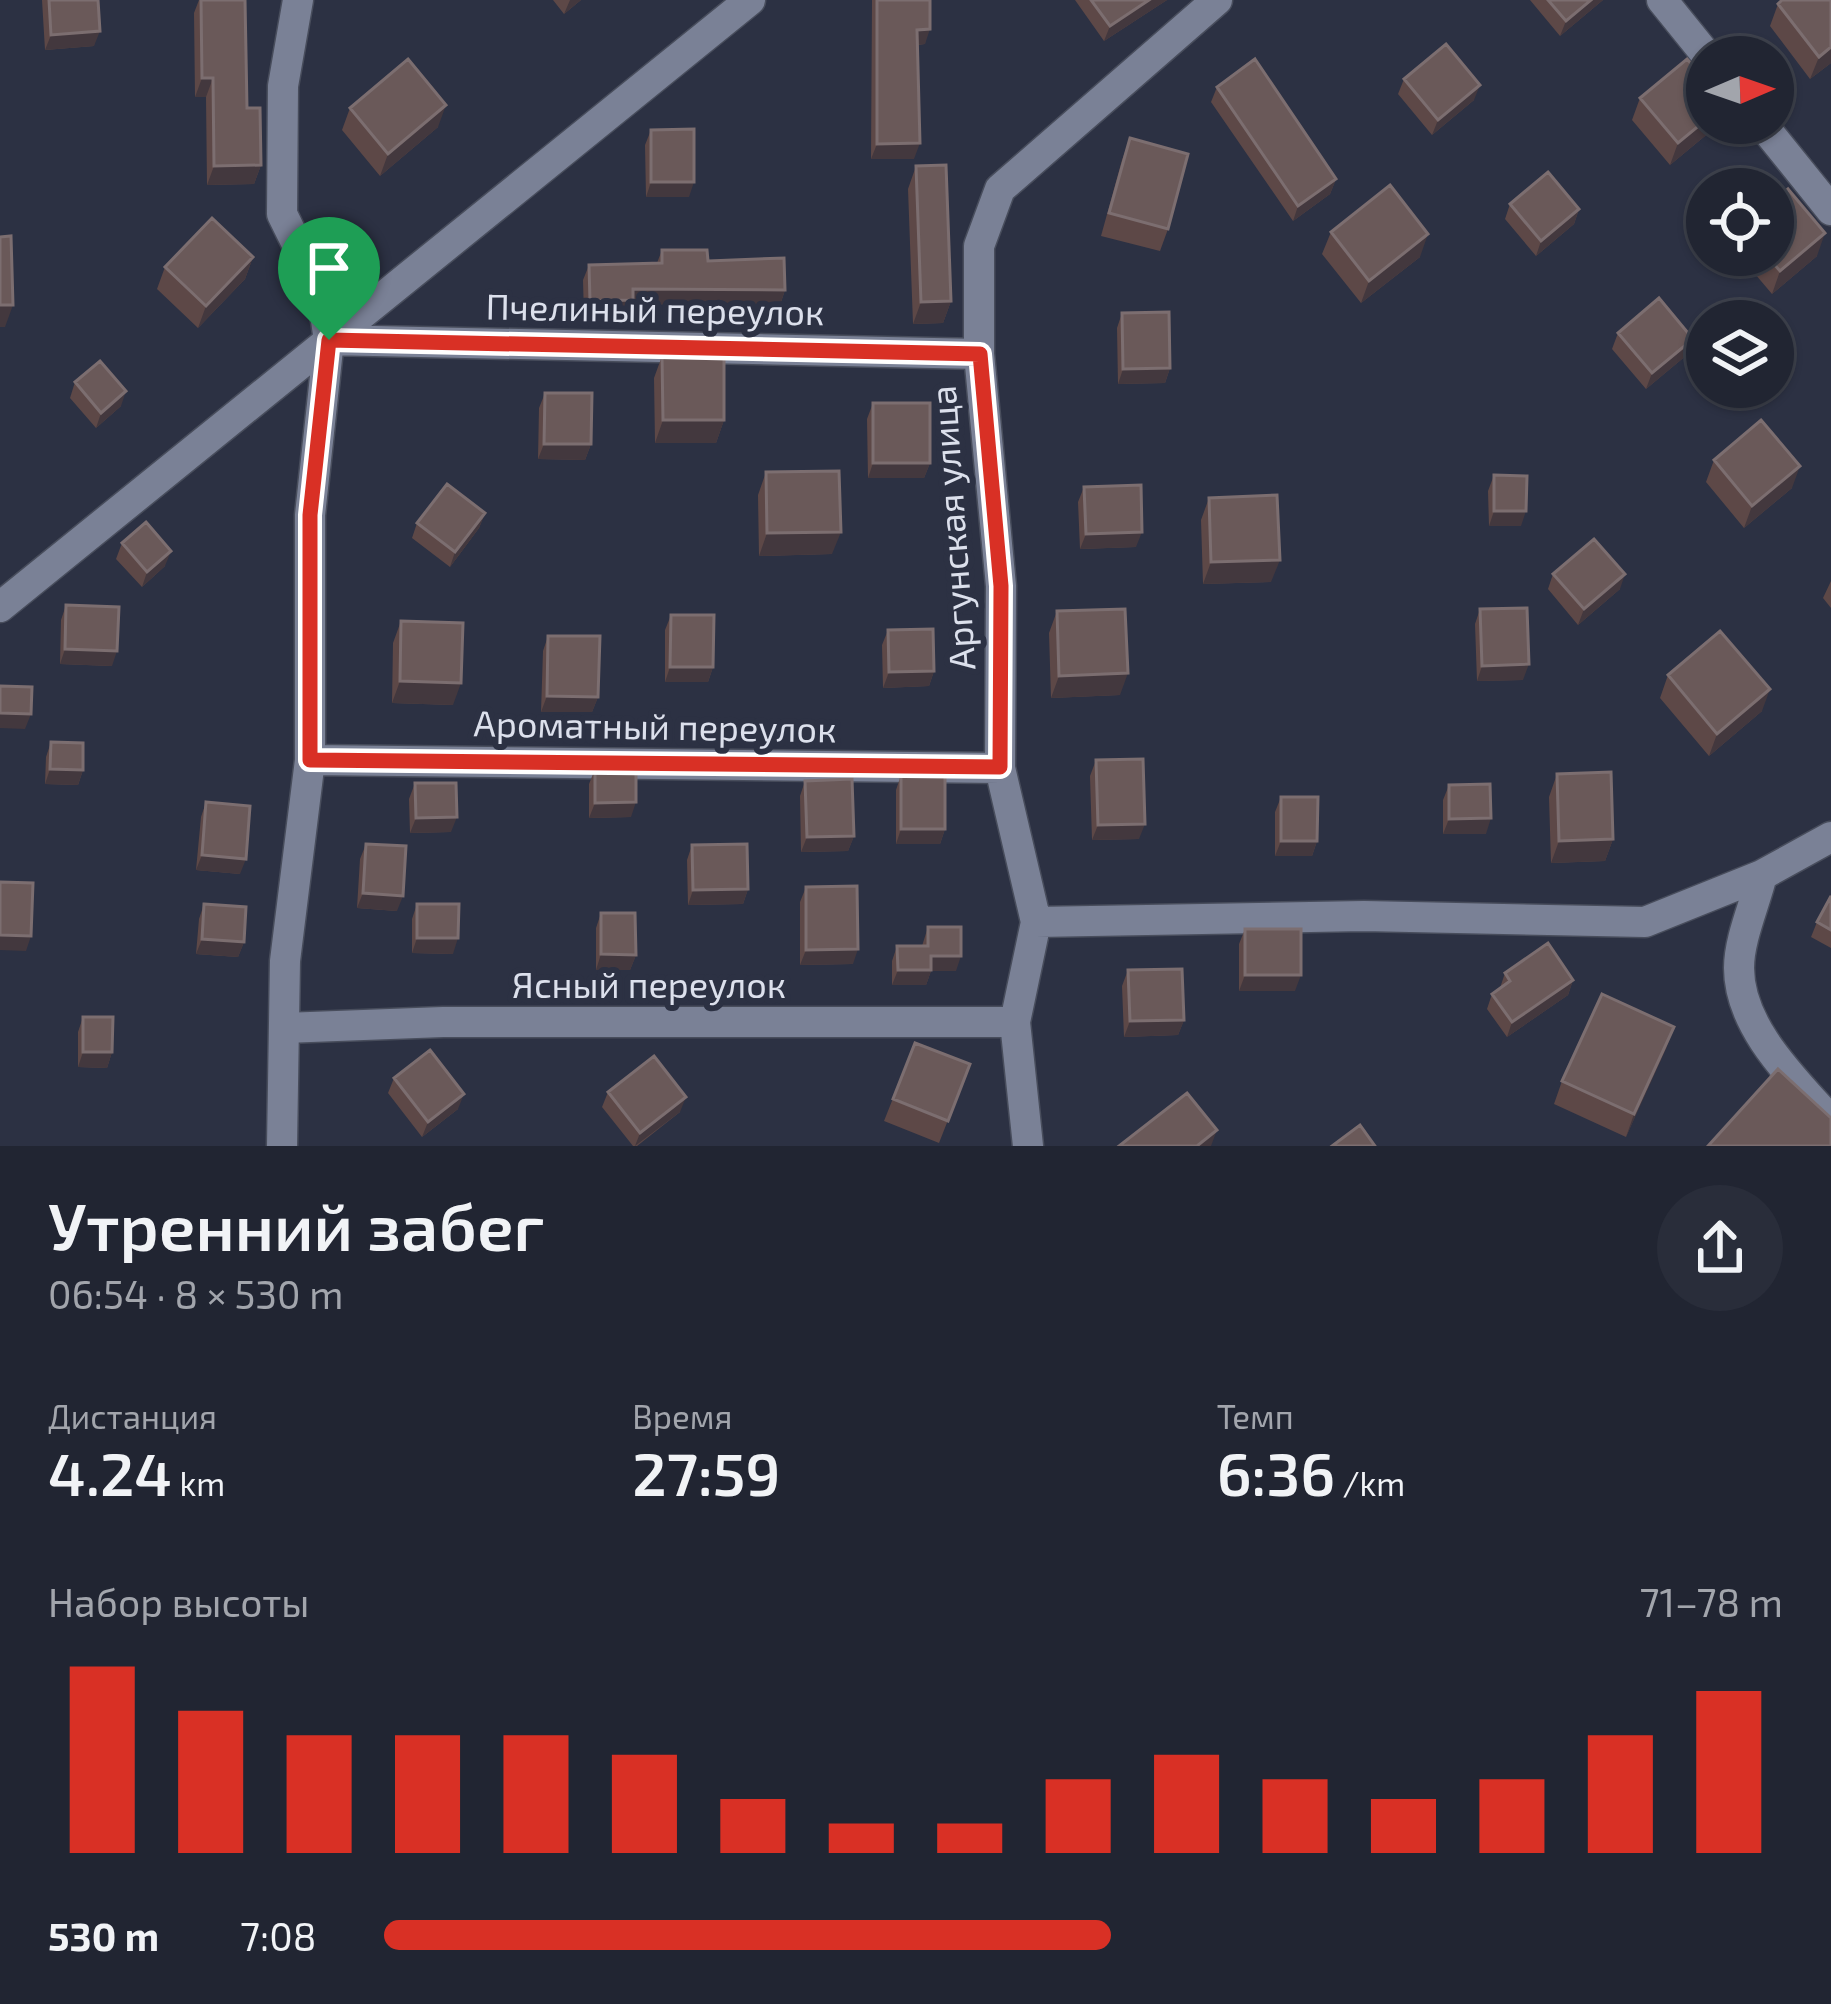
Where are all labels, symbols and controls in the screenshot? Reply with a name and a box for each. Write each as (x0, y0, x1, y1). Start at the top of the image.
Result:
north arrow (1686, 36, 1794, 144)
map controls (1686, 36, 1794, 408)
button: locate (1686, 168, 1794, 276)
pin (278, 217, 380, 340)
icon: arrive (296, 235, 362, 301)
street label: Пчелиный переулок (485, 284, 825, 333)
button: layers (1686, 300, 1794, 408)
street label: Аргунская улица (920, 384, 983, 672)
street label: Ароматный переулок (473, 700, 837, 751)
street label: Ясный переулок (512, 962, 786, 1006)
text: Утренний забег (48, 1185, 544, 1264)
button: share (1657, 1185, 1783, 1311)
text: 06:54 · 8 × 530 m (48, 1270, 343, 1317)
text: Дистанция (48, 1396, 217, 1436)
text: Время (632, 1396, 732, 1436)
text: Темп (1217, 1396, 1294, 1436)
text: 4.24 (48, 1436, 172, 1508)
text: 27:59 (632, 1436, 780, 1508)
text: 6:36 (1217, 1436, 1335, 1508)
text: km (172, 1463, 225, 1503)
text: /km (1335, 1463, 1405, 1503)
text: Набор высоты (48, 1578, 309, 1625)
text: 71–78 m (1640, 1578, 1783, 1625)
text: 530 m (48, 1912, 159, 1959)
text: 7:08 (240, 1912, 316, 1959)

